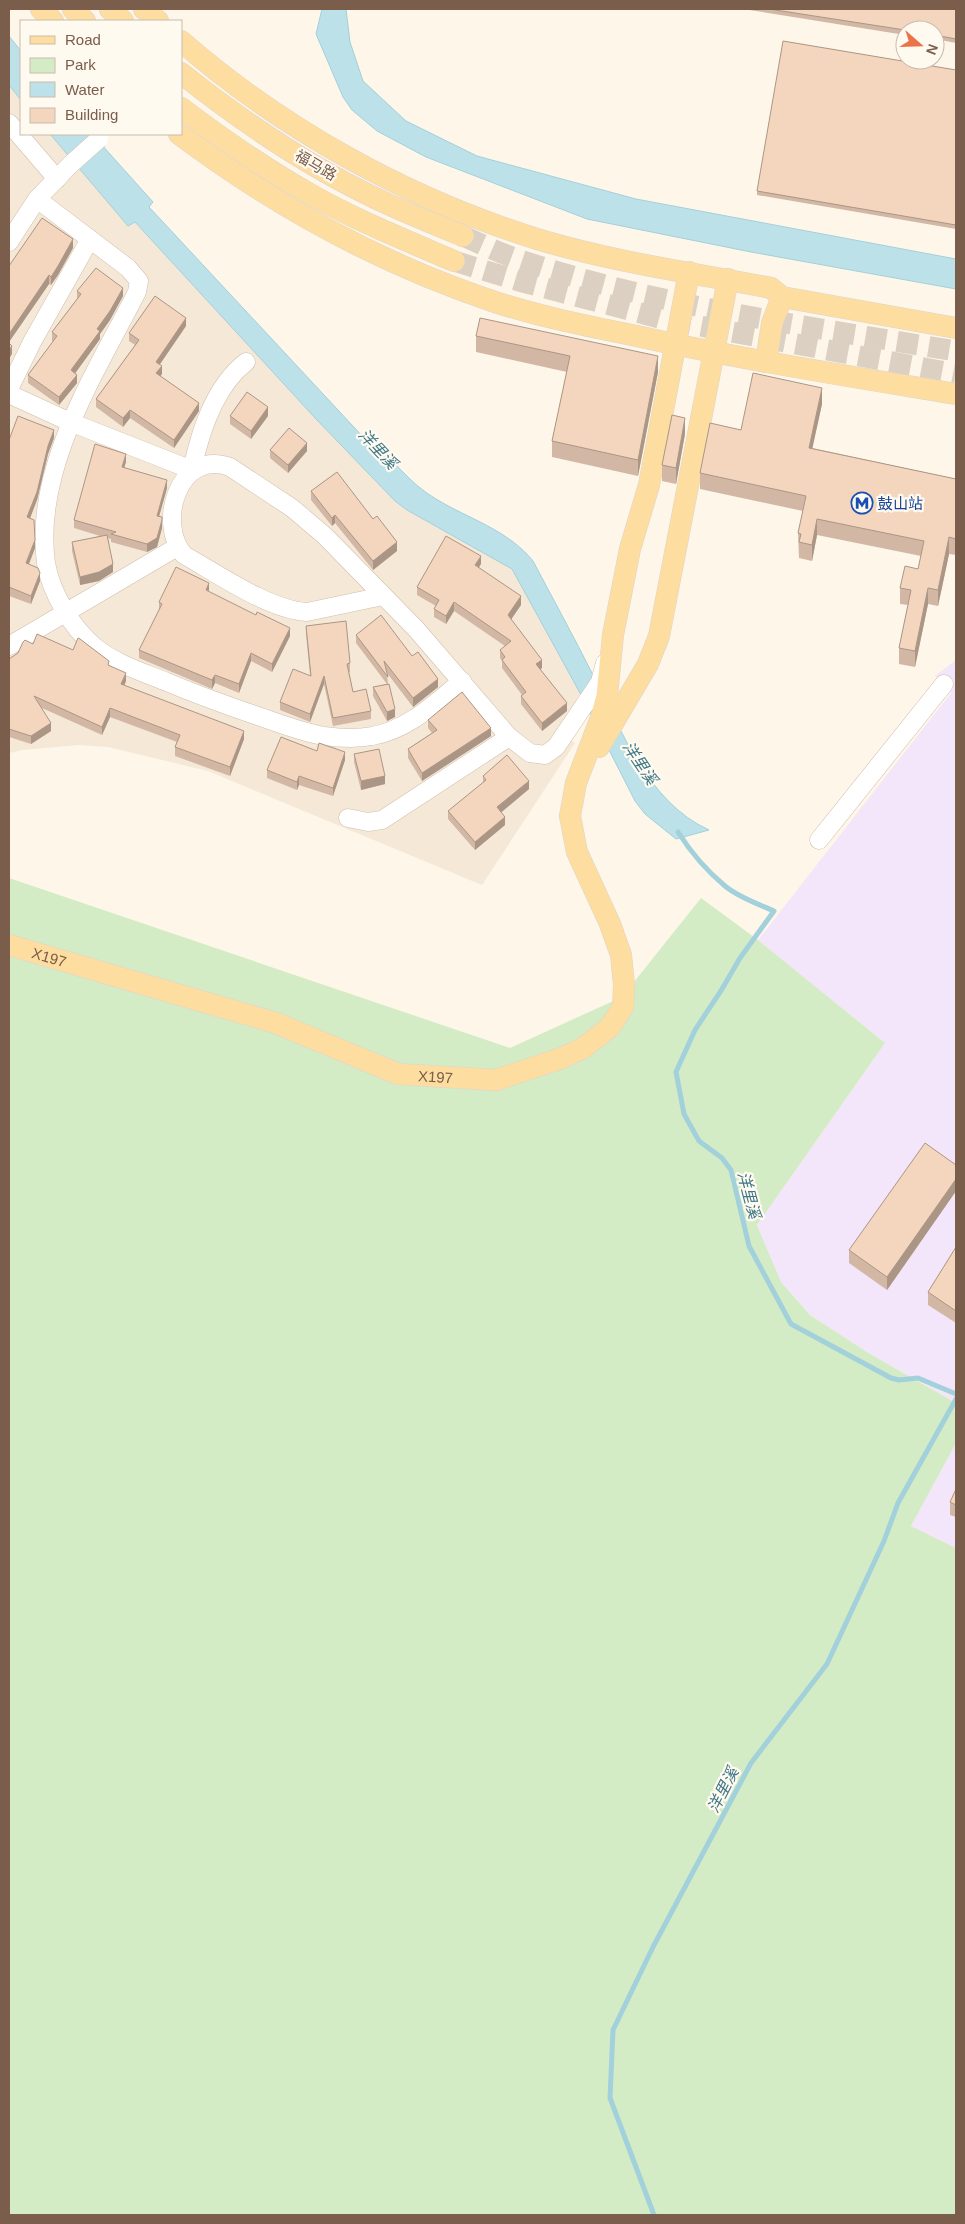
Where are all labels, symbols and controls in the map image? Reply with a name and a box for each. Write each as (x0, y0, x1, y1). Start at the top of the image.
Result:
legend (20, 20, 182, 135)
north arrow (895, 20, 945, 70)
text: Road (65, 31, 101, 48)
text: N (923, 42, 941, 57)
text: Park (65, 56, 96, 73)
text: Water (65, 81, 104, 98)
text: Building (65, 106, 118, 123)
street label: 福马路 (292, 146, 340, 184)
water label: 洋里溪 (355, 426, 402, 474)
metro station icon: 鼓山站 (850, 491, 874, 515)
place label: 鼓山站 (878, 495, 923, 512)
water label: 洋里溪 (620, 738, 662, 789)
street label: X197 (30, 944, 69, 970)
street label: X197 (418, 1067, 454, 1086)
water label: 洋里溪 (735, 1170, 764, 1222)
water label: 洋里溪 (705, 1763, 742, 1815)

